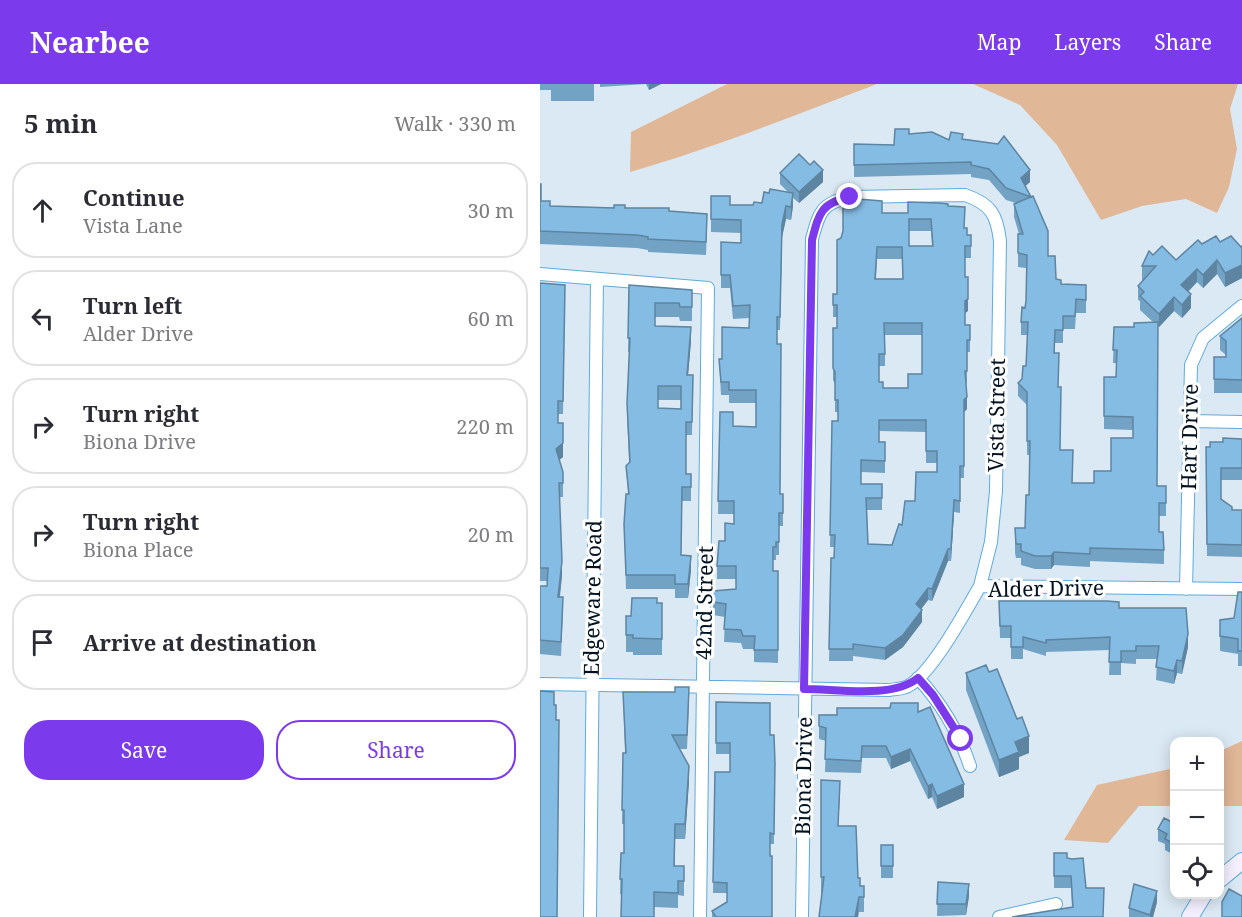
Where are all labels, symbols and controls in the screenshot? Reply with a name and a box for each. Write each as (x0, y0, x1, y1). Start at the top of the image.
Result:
text: Nearbee (30, 23, 150, 61)
text: Map (977, 28, 1021, 56)
text: Layers (1054, 28, 1121, 56)
text: Share (1154, 28, 1212, 56)
text: 5 min (24, 105, 98, 141)
text: Walk · 330 m (394, 110, 516, 137)
text: Continue (83, 182, 185, 212)
route end (836, 183, 862, 209)
icon: ahead (26, 194, 59, 227)
text: 30 m (468, 197, 514, 224)
text: Vista Lane (83, 212, 183, 239)
text: Turn left (83, 290, 182, 320)
icon: left (26, 302, 59, 335)
text: 60 m (468, 305, 514, 332)
text: Alder Drive (83, 320, 194, 347)
street label: Vista Street (981, 358, 1011, 472)
street label: Hart Drive (1174, 383, 1204, 490)
text: Turn right (83, 398, 199, 428)
icon: right (26, 410, 59, 443)
text: 220 m (456, 413, 514, 440)
text: Biona Drive (83, 428, 196, 455)
text: Turn right (83, 506, 199, 536)
icon: right (26, 518, 59, 551)
street label: Edgeware Road (577, 520, 607, 676)
text: 20 m (468, 521, 514, 548)
text: Biona Place (83, 536, 193, 563)
street label: 42nd Street (689, 546, 719, 660)
street label: Alder Drive (988, 573, 1104, 603)
icon: arrive (26, 626, 59, 659)
text: Arrive at destination (83, 627, 317, 657)
street label: Biona Drive (788, 716, 818, 836)
button: Save (24, 720, 264, 780)
button: Share (276, 720, 516, 780)
route start (947, 725, 973, 751)
map controls (1170, 737, 1224, 899)
button: + (1170, 737, 1224, 791)
button: − (1170, 791, 1224, 845)
button: locate (1170, 845, 1224, 899)

